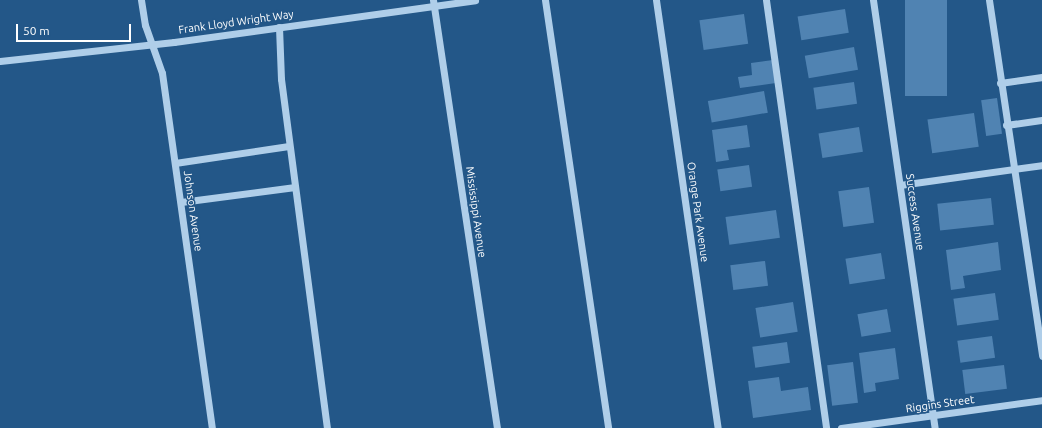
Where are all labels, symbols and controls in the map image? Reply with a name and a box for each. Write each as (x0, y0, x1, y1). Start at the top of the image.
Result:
street label: Frank Lloyd Wright Way (178, 7, 294, 37)
scale bar (18, 16, 133, 42)
text: 50 m (23, 24, 50, 37)
street label: Orange Park Avenue (684, 161, 712, 263)
street label: Mississippi Avenue (463, 166, 489, 258)
street label: Johnson Avenue (181, 170, 205, 252)
street label: Success Avenue (903, 173, 927, 251)
street label: Riggins Street (905, 393, 975, 415)

